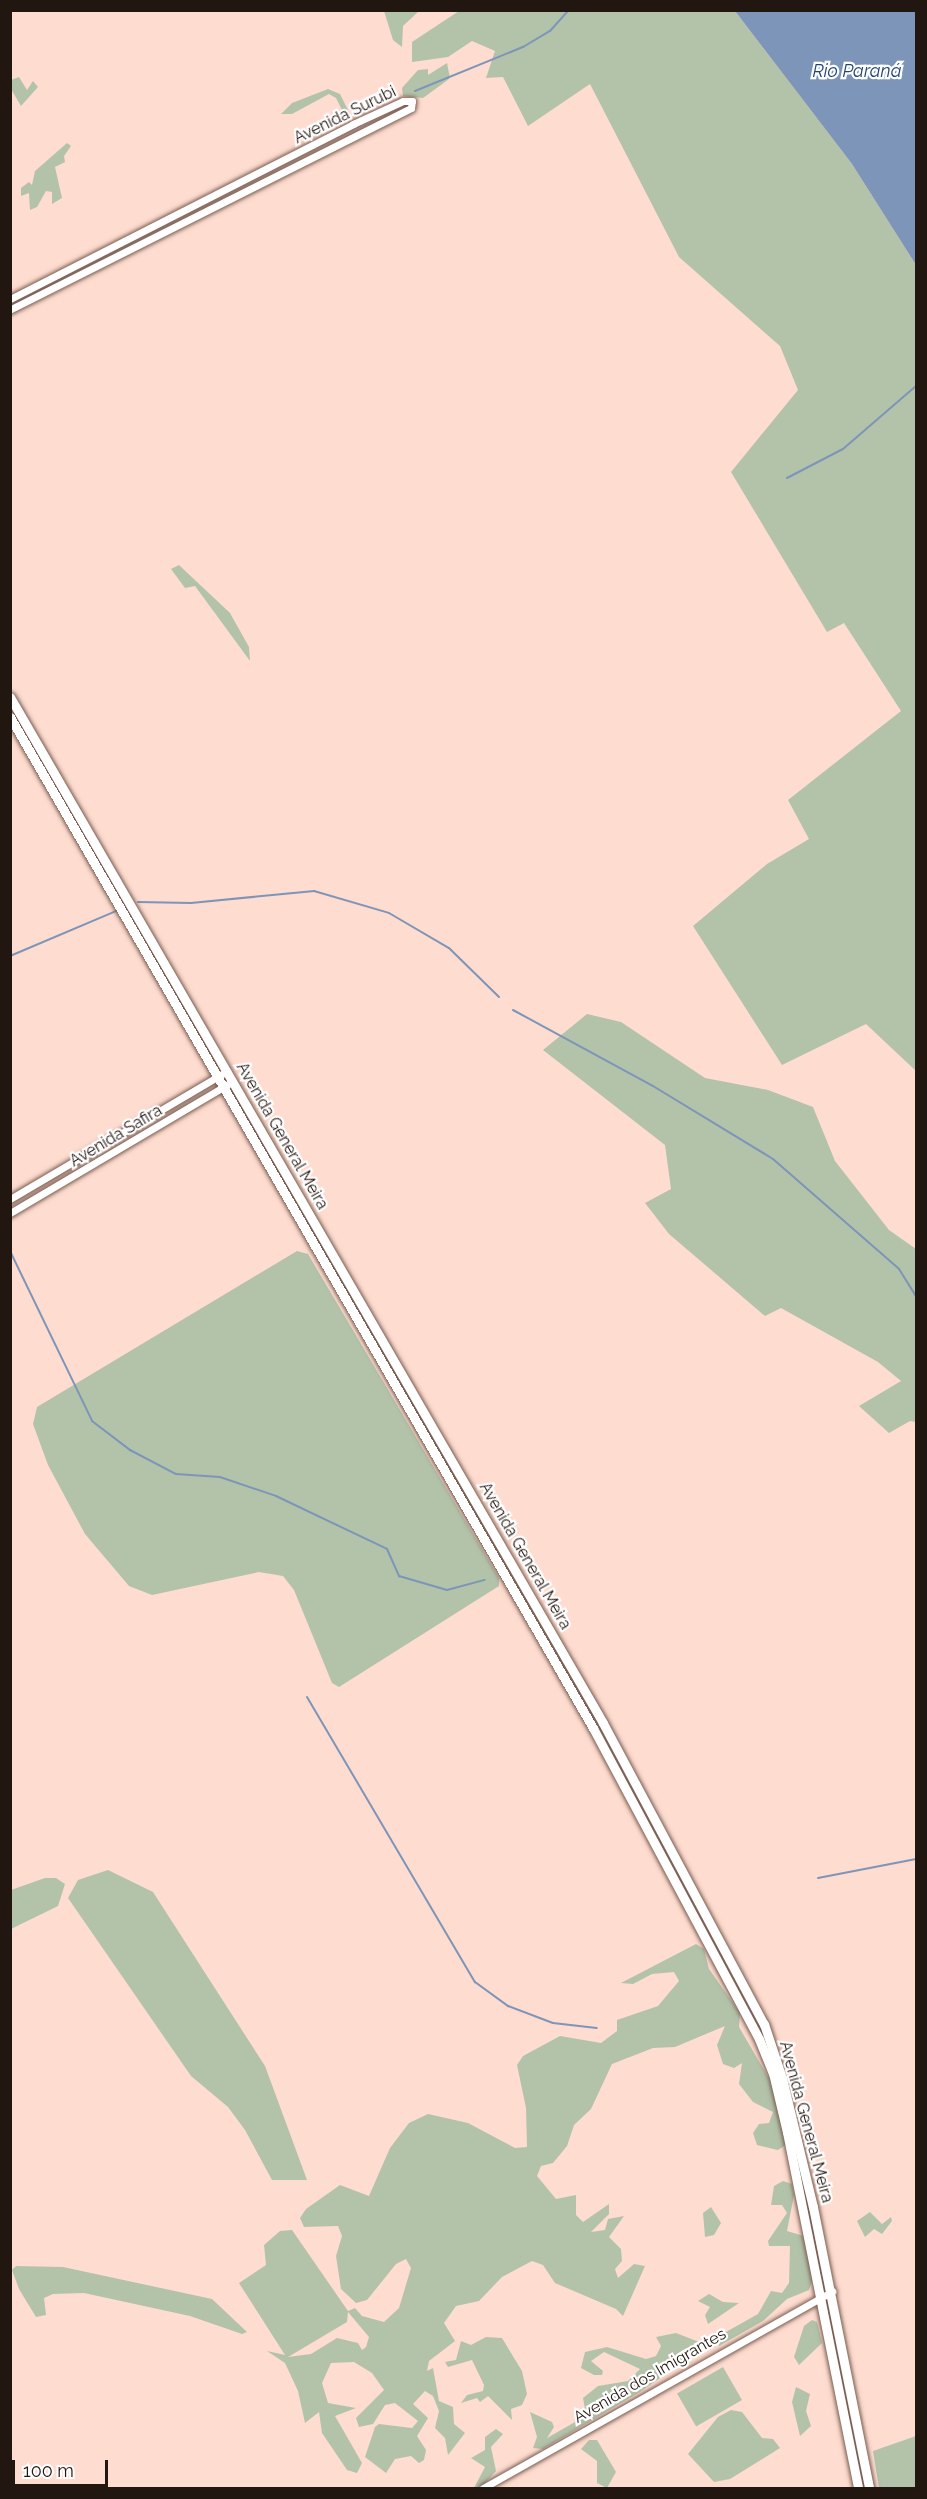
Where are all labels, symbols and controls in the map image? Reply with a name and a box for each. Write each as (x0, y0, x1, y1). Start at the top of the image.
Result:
water label: Rio Paraná (813, 60, 901, 82)
street label: Avenida Surubi (291, 82, 399, 148)
street label: Avenida General Meira (232, 1059, 332, 1213)
street label: Avenida Safira (66, 1101, 166, 1171)
street label: Avenida General Meira (475, 1479, 575, 1633)
street label: Avenida General Meira (775, 2039, 837, 2205)
street label: Avenida dos Imigrantes (570, 2325, 730, 2427)
scale bar (15, 2448, 111, 2486)
text: 100 m (23, 2460, 74, 2481)

